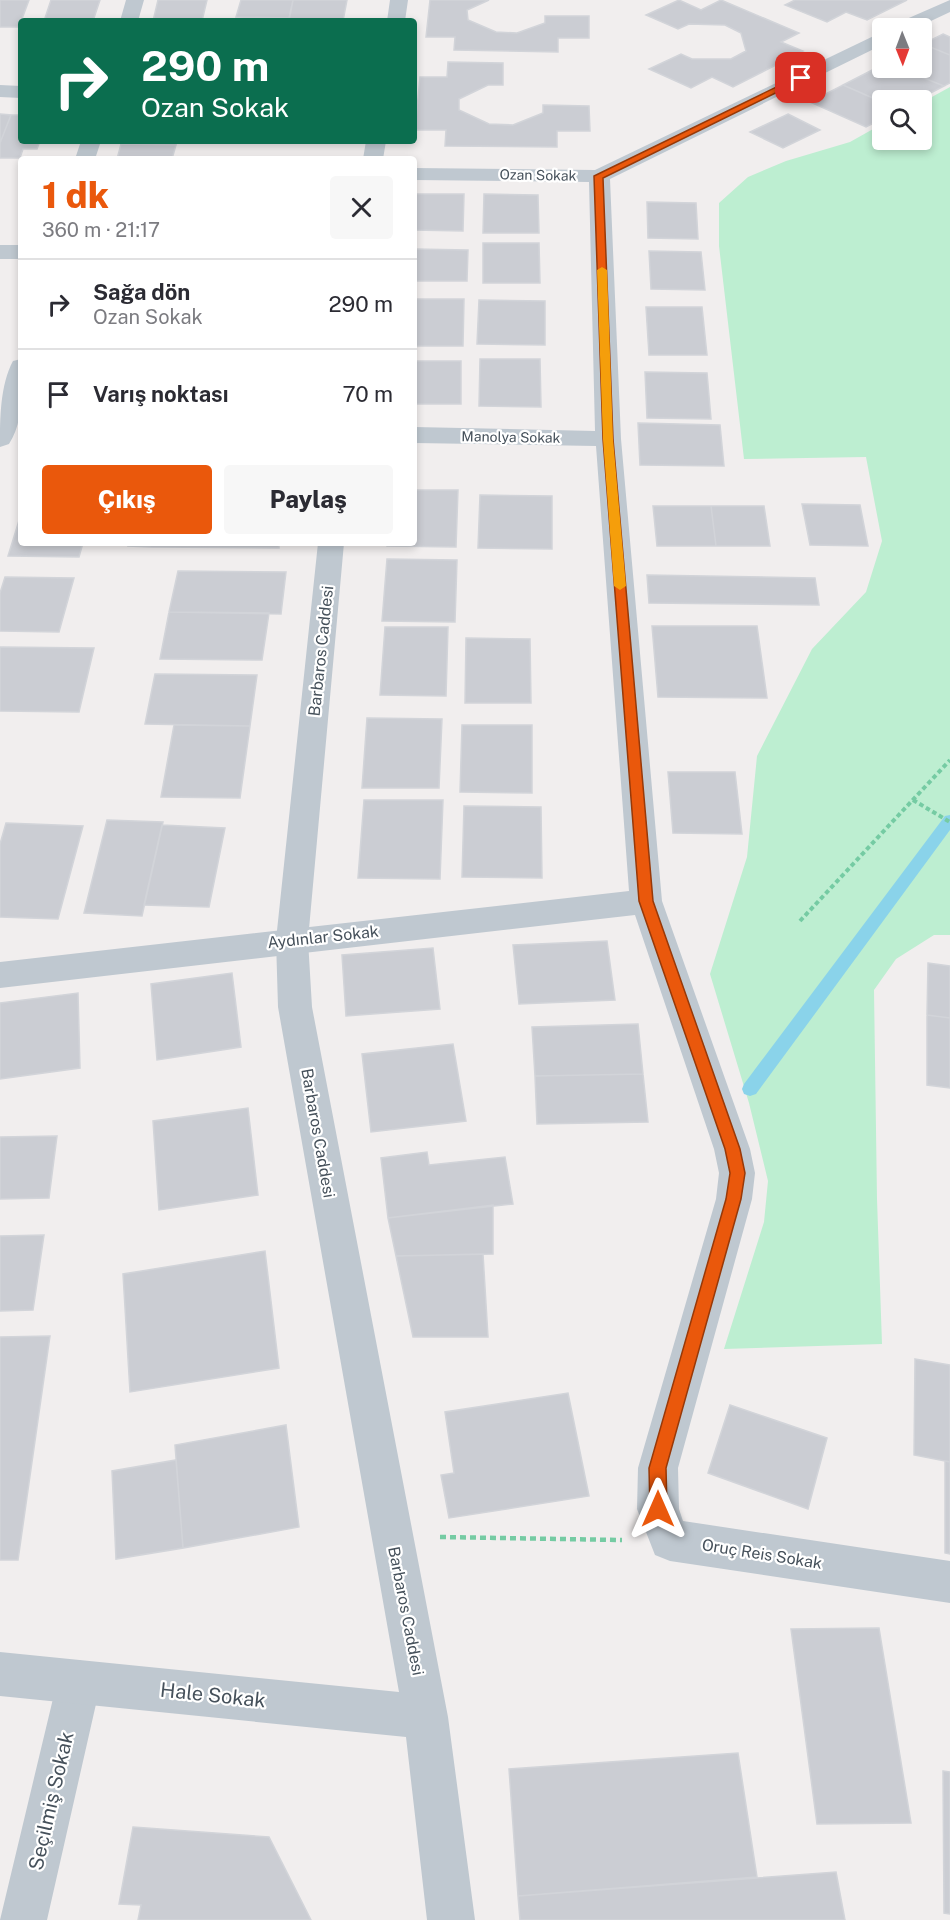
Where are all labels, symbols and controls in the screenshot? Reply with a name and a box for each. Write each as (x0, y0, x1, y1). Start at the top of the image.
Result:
north arrow (872, 18, 932, 78)
map controls (872, 18, 932, 150)
text: 290 m (141, 41, 269, 90)
icon: right (42, 42, 120, 120)
pin (775, 52, 826, 103)
icon: arrive (784, 61, 817, 94)
button: search (872, 90, 932, 150)
text: Ozan Sokak (141, 91, 289, 123)
street label: Ozan Sokak (499, 166, 577, 184)
text: 1 dk (42, 174, 109, 216)
button: close (330, 176, 393, 239)
text: 360 m · 21:17 (42, 218, 160, 242)
text: Sağa dön (93, 279, 190, 305)
icon: right (42, 288, 75, 321)
text: 290 m (328, 291, 393, 317)
text: Ozan Sokak (93, 305, 203, 329)
icon: arrive (42, 378, 75, 411)
text: Varış noktası (93, 381, 228, 407)
text: 70 m (342, 381, 393, 407)
street label: Manolya Sokak (461, 428, 561, 446)
button: Çıkış (42, 465, 212, 534)
button: Paylaş (224, 465, 393, 534)
street label: Barbaros Caddesi (305, 585, 337, 717)
street label: Aydınlar Sokak (266, 922, 380, 952)
street label: Barbaros Caddesi (297, 1067, 339, 1199)
position arrow (626, 1477, 690, 1541)
street label: Oruç Reis Sokak (701, 1535, 823, 1573)
street label: Barbaros Caddesi (384, 1545, 428, 1677)
street label: Hale Sokak (159, 1678, 267, 1712)
street label: Seçilmiş Sokak (23, 1729, 79, 1873)

